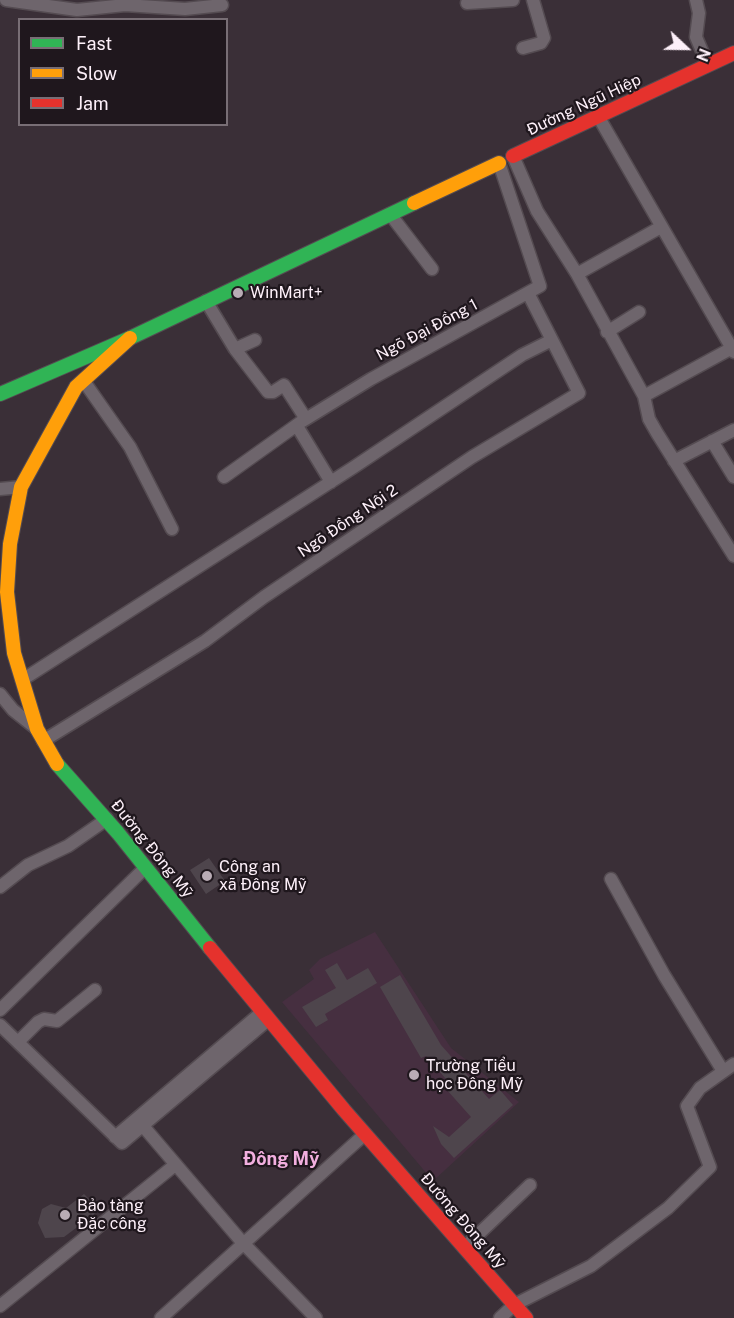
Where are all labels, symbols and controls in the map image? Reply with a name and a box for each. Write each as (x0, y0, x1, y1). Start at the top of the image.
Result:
legend (18, 18, 228, 126)
north arrow (656, 18, 716, 78)
text: Fast (76, 33, 112, 54)
text: N (692, 46, 714, 64)
text: Slow (76, 63, 117, 84)
street label: Đường Ngũ Hiệp (524, 70, 644, 140)
text: Jam (76, 93, 109, 114)
place label: WinMart+ (250, 283, 323, 303)
marker: WinMart+ (231, 286, 245, 300)
street label: Ngõ Đại Đồng 1 (373, 295, 481, 365)
street label: Ngõ Đồng Nội 2 (294, 480, 402, 562)
street label: Đường Đông Mỹ (107, 796, 197, 902)
place label: Công an xã Đông Mỹ (219, 857, 307, 895)
marker: Công an xã Đông Mỹ (200, 869, 214, 883)
place label: Trường Tiểu học Đông Mỹ (426, 1056, 523, 1094)
marker: Trường Tiểu học Đông Mỹ (407, 1068, 421, 1082)
district label: Đông Mỹ (243, 1148, 319, 1170)
street label: Đường Đông Mỹ (416, 1169, 510, 1273)
place label: Bảo tàng Đặc công (77, 1196, 147, 1234)
marker: Bảo tàng Đặc công (58, 1208, 72, 1222)

